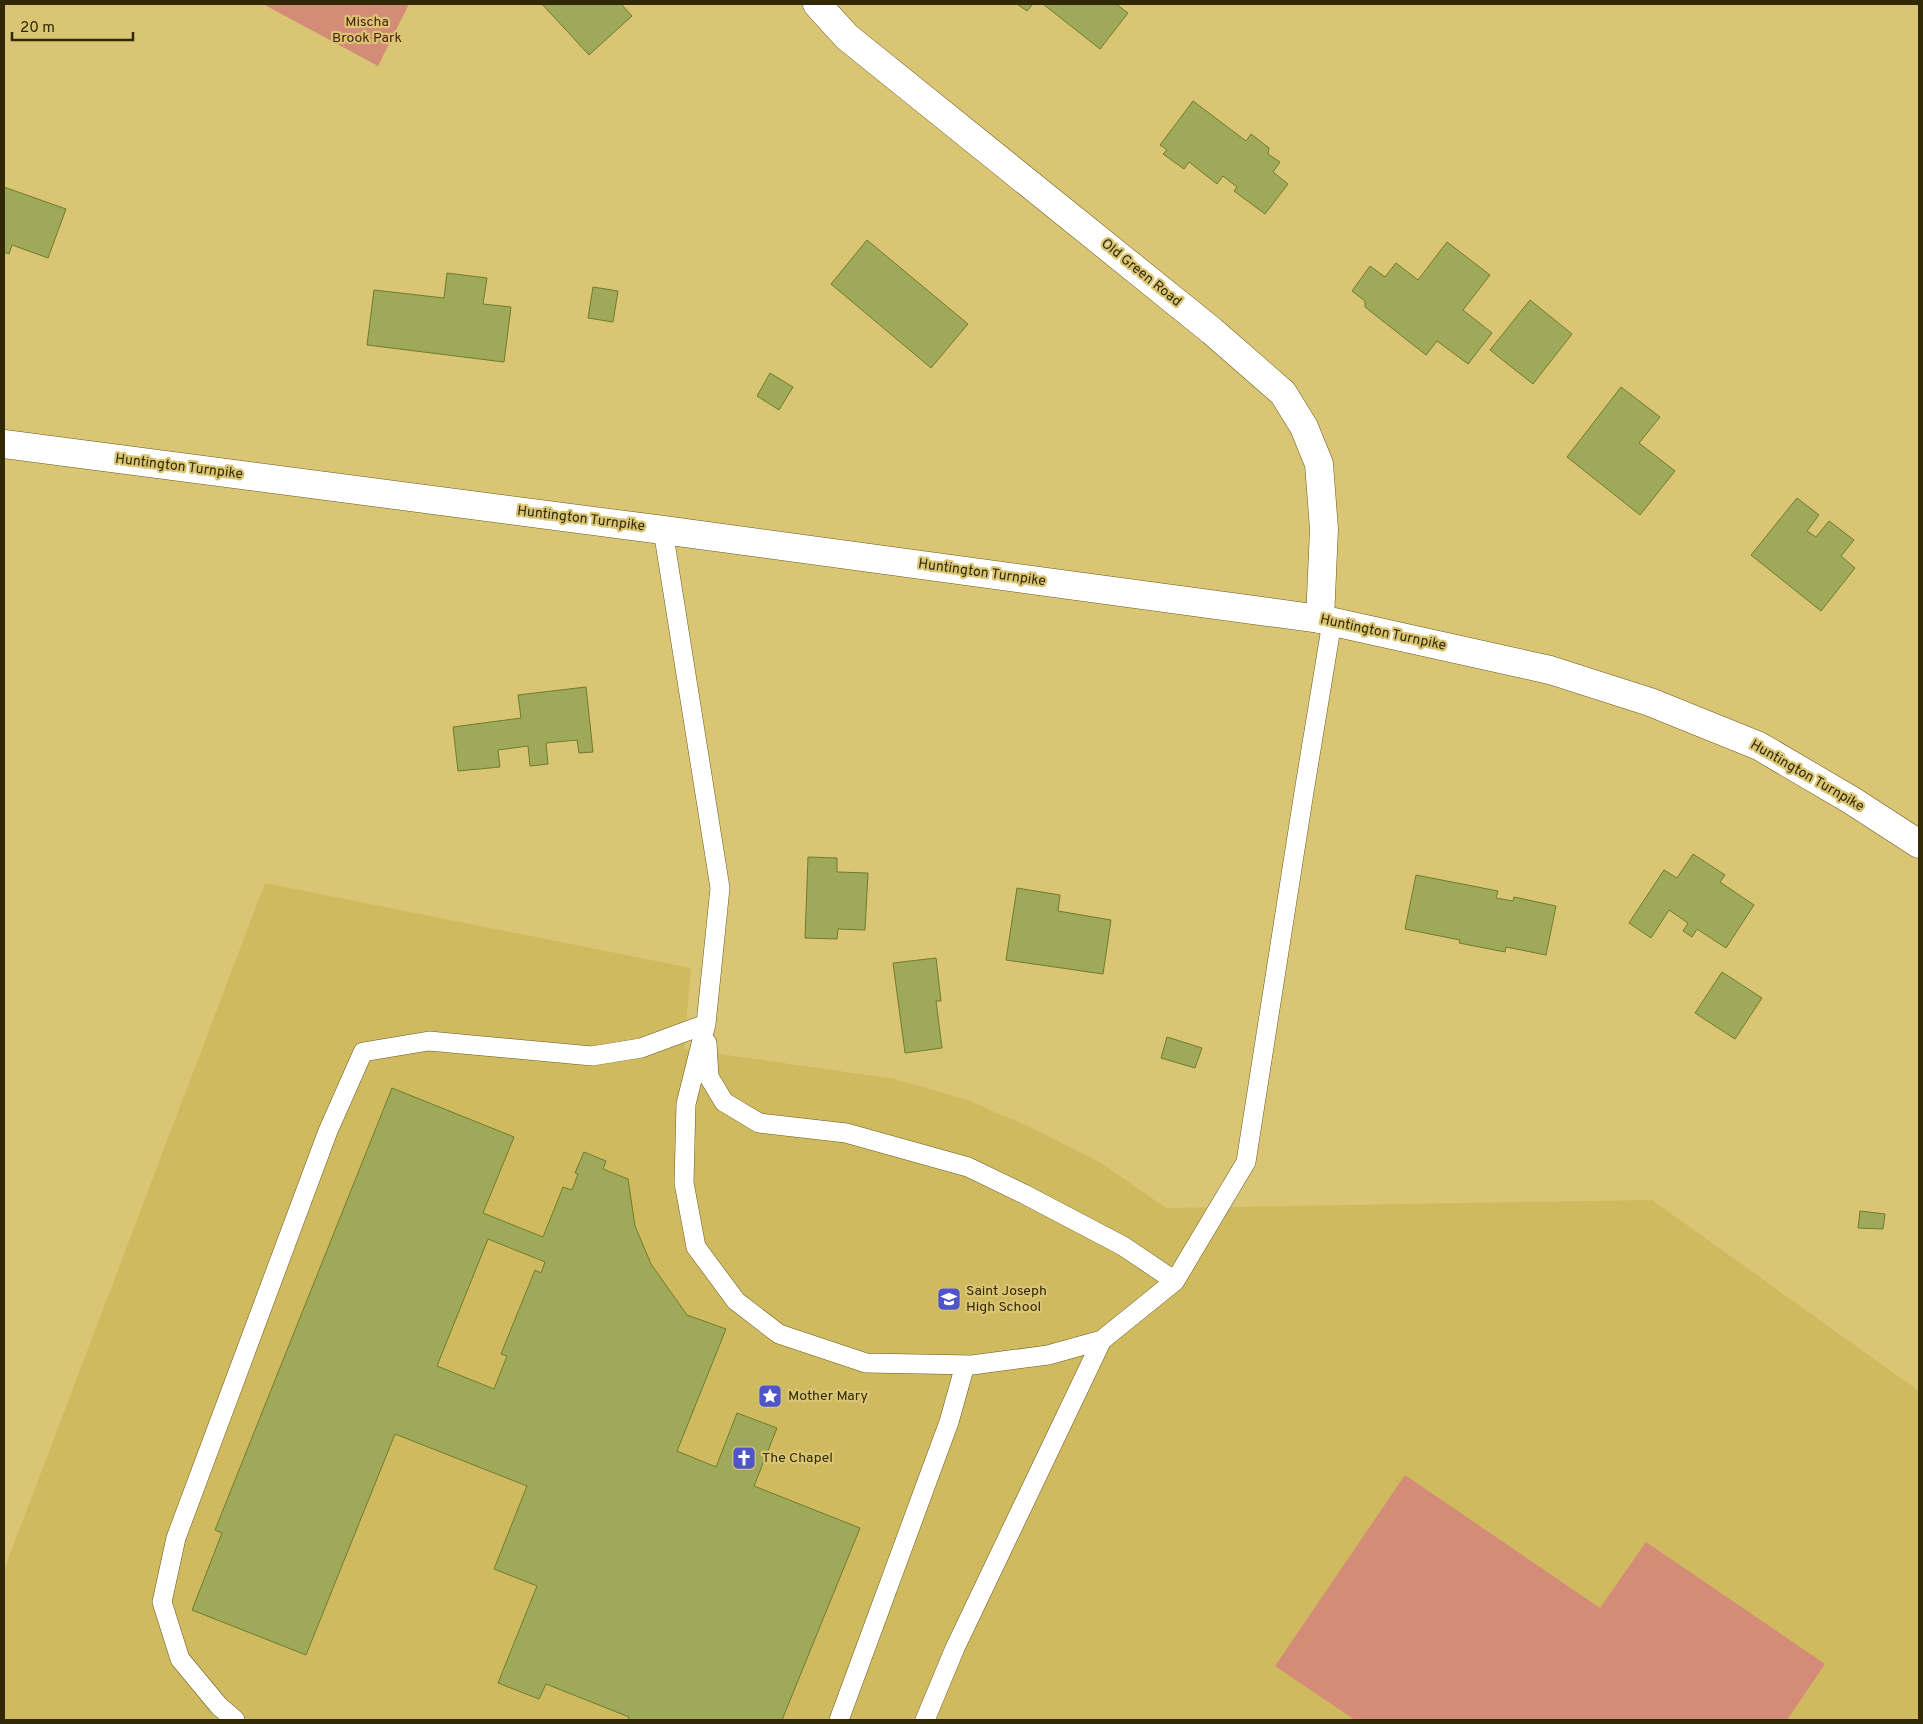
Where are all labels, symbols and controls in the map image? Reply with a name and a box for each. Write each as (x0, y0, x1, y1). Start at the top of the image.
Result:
scale bar (12, 10, 134, 42)
park label: Mischa Brook Park (332, 14, 402, 47)
text: 20 m (20, 19, 55, 38)
street label: Old Green Road (1097, 235, 1185, 311)
street label: Huntington Turnpike (114, 451, 244, 483)
street label: Huntington Turnpike (516, 503, 646, 535)
street label: Huntington Turnpike (917, 556, 1047, 590)
street label: Huntington Turnpike (1318, 611, 1448, 655)
street label: Huntington Turnpike (1747, 737, 1867, 815)
place label: Saint Joseph High School (966, 1283, 1047, 1316)
school or university icon: Saint Joseph High School (936, 1286, 962, 1312)
place icon: Mother Mary (757, 1383, 783, 1409)
place label: Mother Mary (788, 1388, 868, 1405)
church icon: The Chapel (731, 1445, 757, 1471)
place label: The Chapel (762, 1450, 833, 1467)

